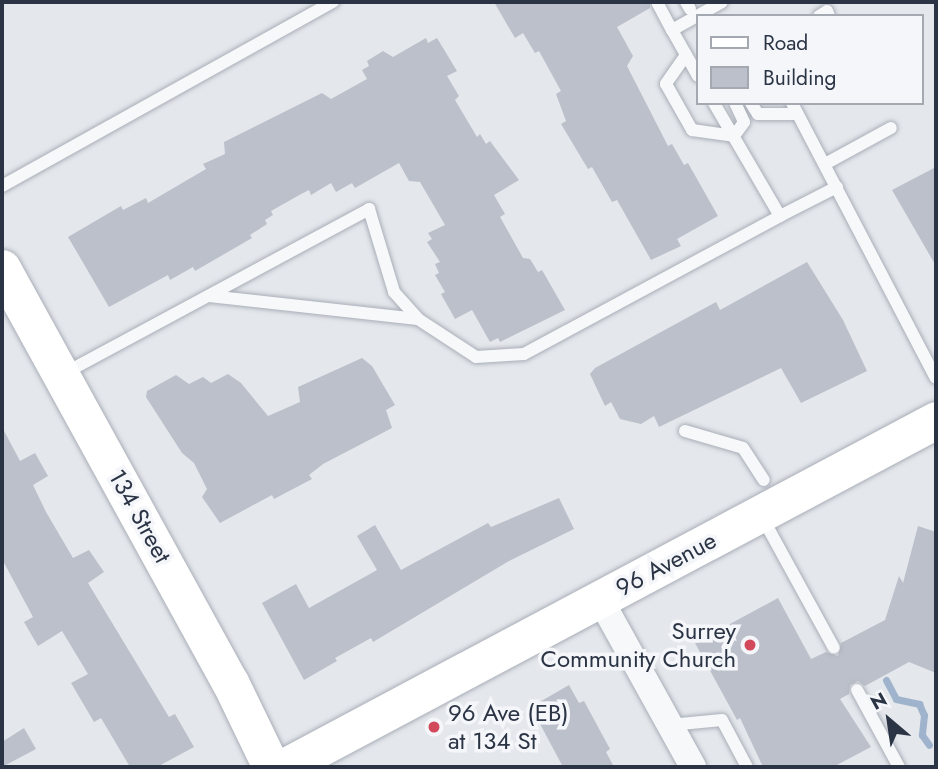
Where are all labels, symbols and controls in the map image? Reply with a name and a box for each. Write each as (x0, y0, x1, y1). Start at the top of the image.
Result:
legend (696, 14, 924, 105)
text: Road (763, 28, 808, 58)
text: Building (763, 63, 836, 93)
street label: 134 Street (103, 464, 177, 568)
street label: 96 Avenue (611, 526, 721, 602)
place label: Surrey Community Church (540, 617, 736, 673)
marker: Surrey Community Church (742, 637, 758, 653)
north arrow (854, 685, 924, 755)
text: N (865, 686, 892, 717)
place label: 96 Ave (EB) at 134 St (448, 699, 569, 755)
marker: 96 Ave (EB) at 134 St (426, 719, 442, 735)

